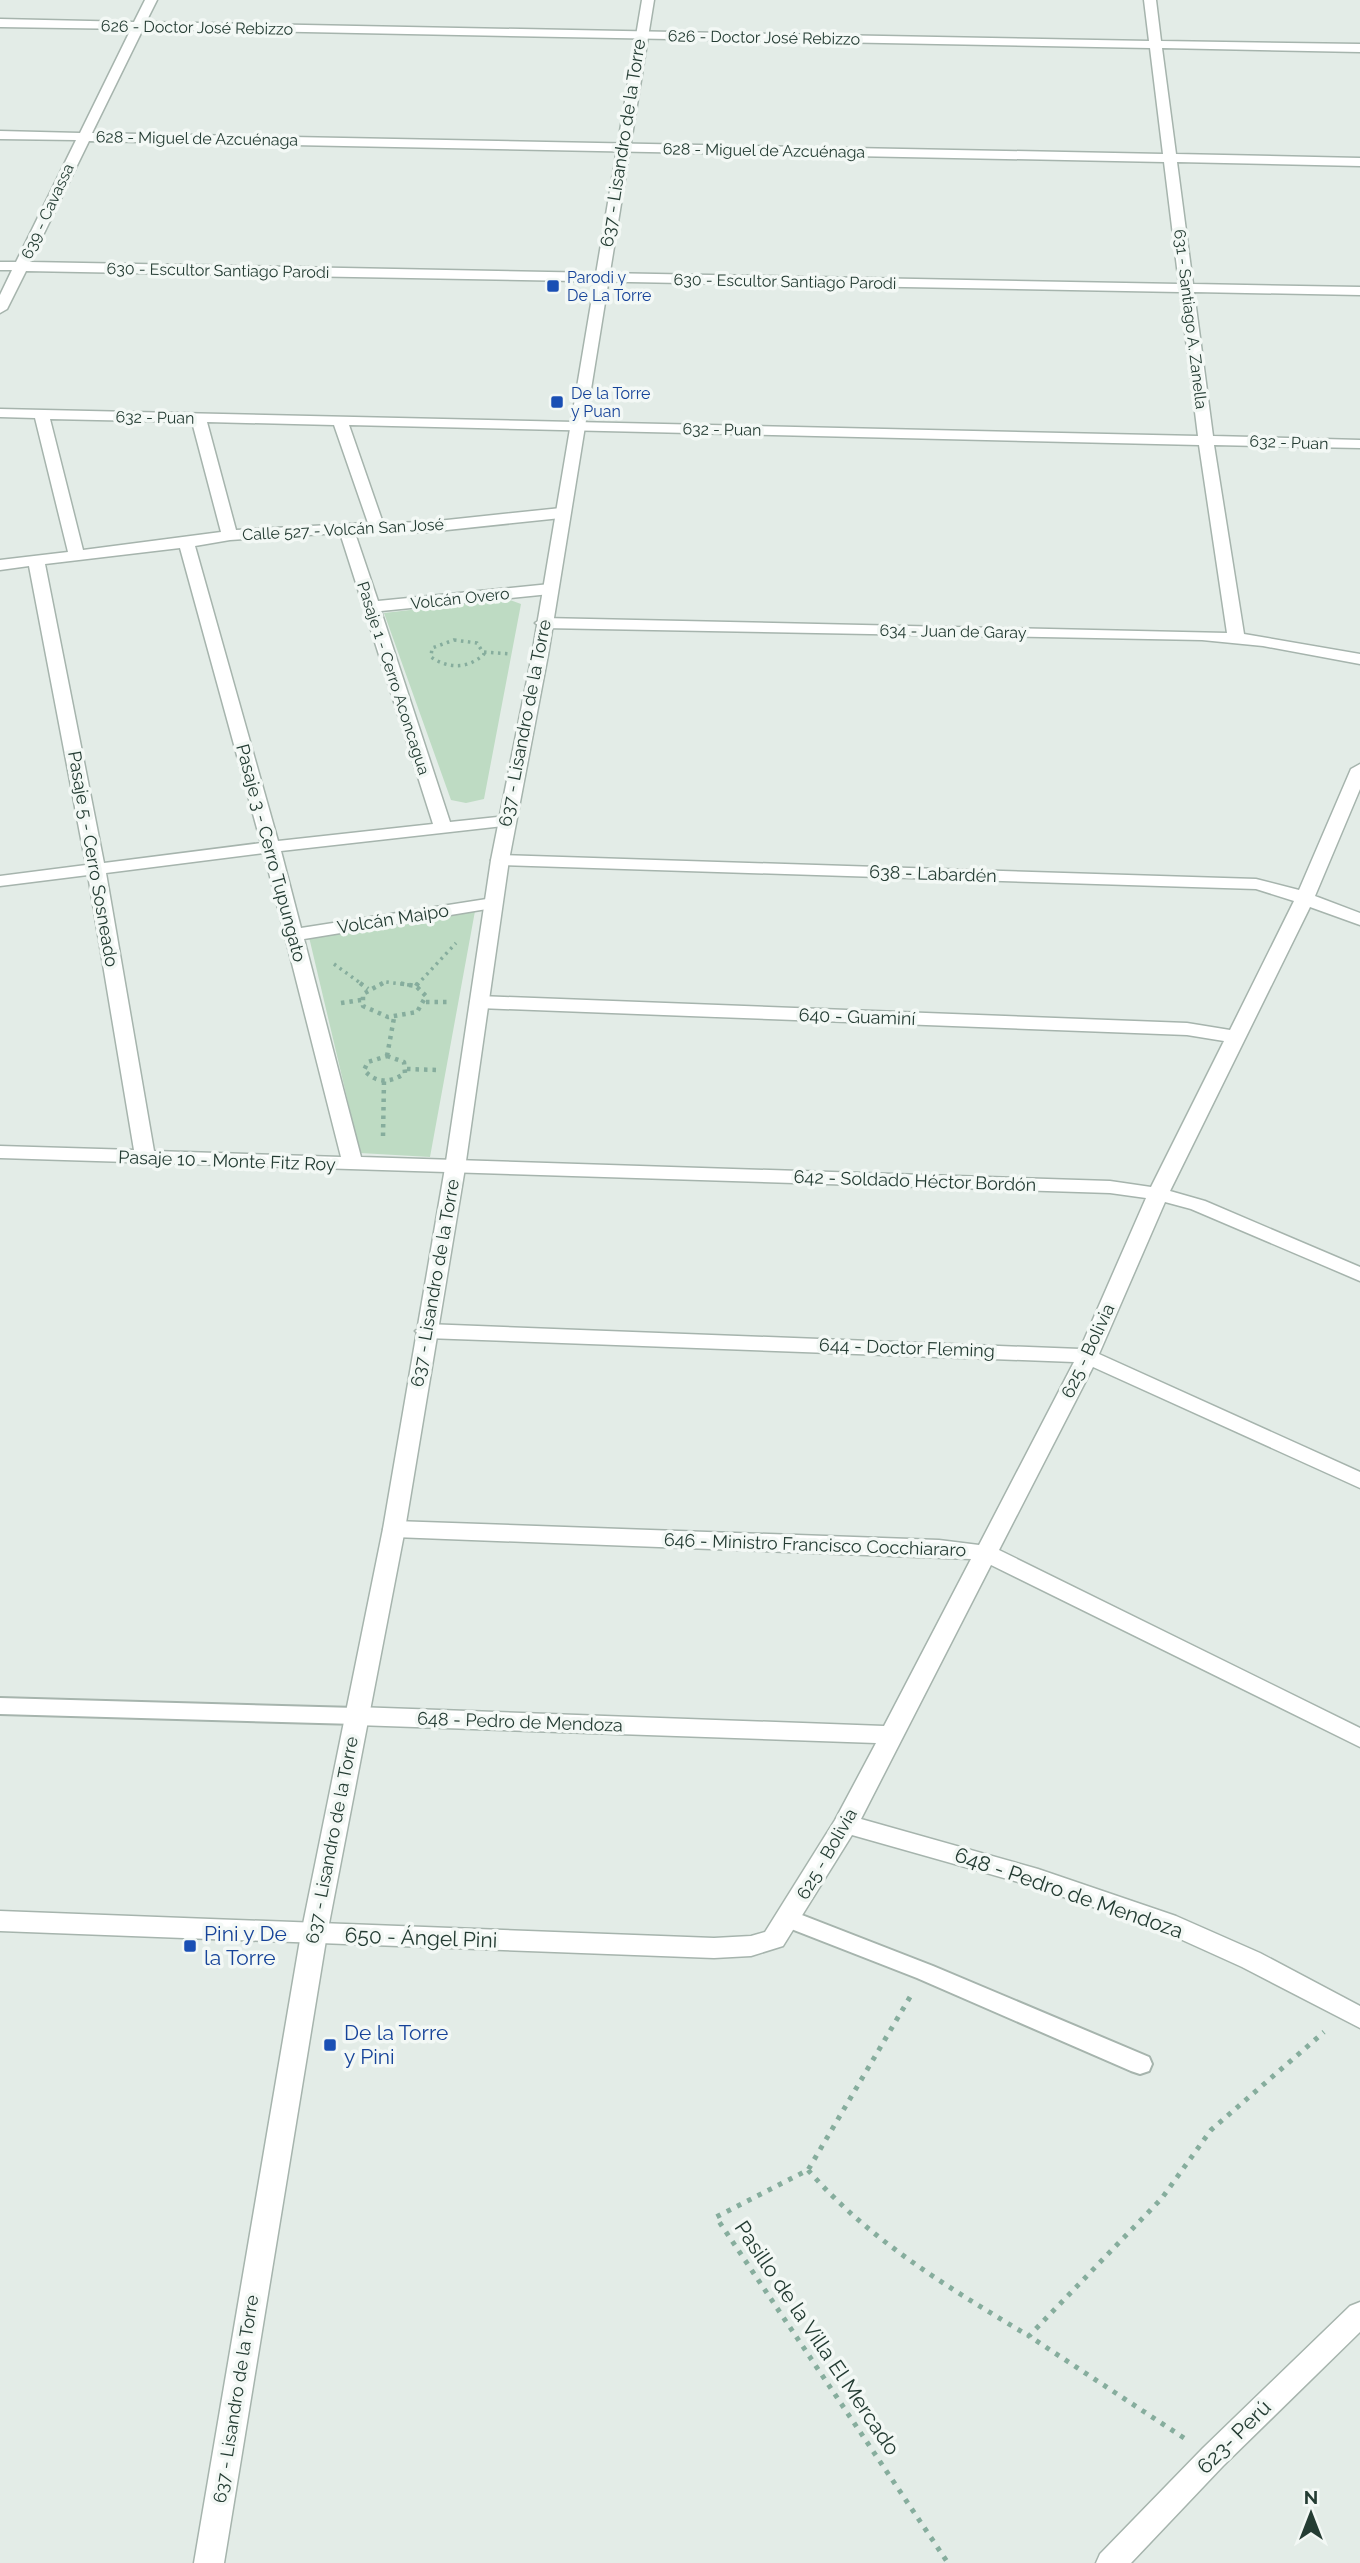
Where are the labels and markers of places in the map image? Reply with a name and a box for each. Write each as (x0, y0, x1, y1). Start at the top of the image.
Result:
place label: Parodi y De La Torre (567, 268, 651, 305)
marker: Parodi y De La Torre (545, 278, 561, 294)
place label: De la Torre y Puan (571, 384, 650, 421)
marker: De la Torre y Puan (549, 394, 565, 410)
place label: Pini y De la Torre (204, 1921, 287, 1970)
marker: Pini y De la Torre (182, 1938, 198, 1954)
place label: De la Torre y Pini (344, 2020, 448, 2069)
marker: De la Torre y Pini (322, 2037, 338, 2053)

